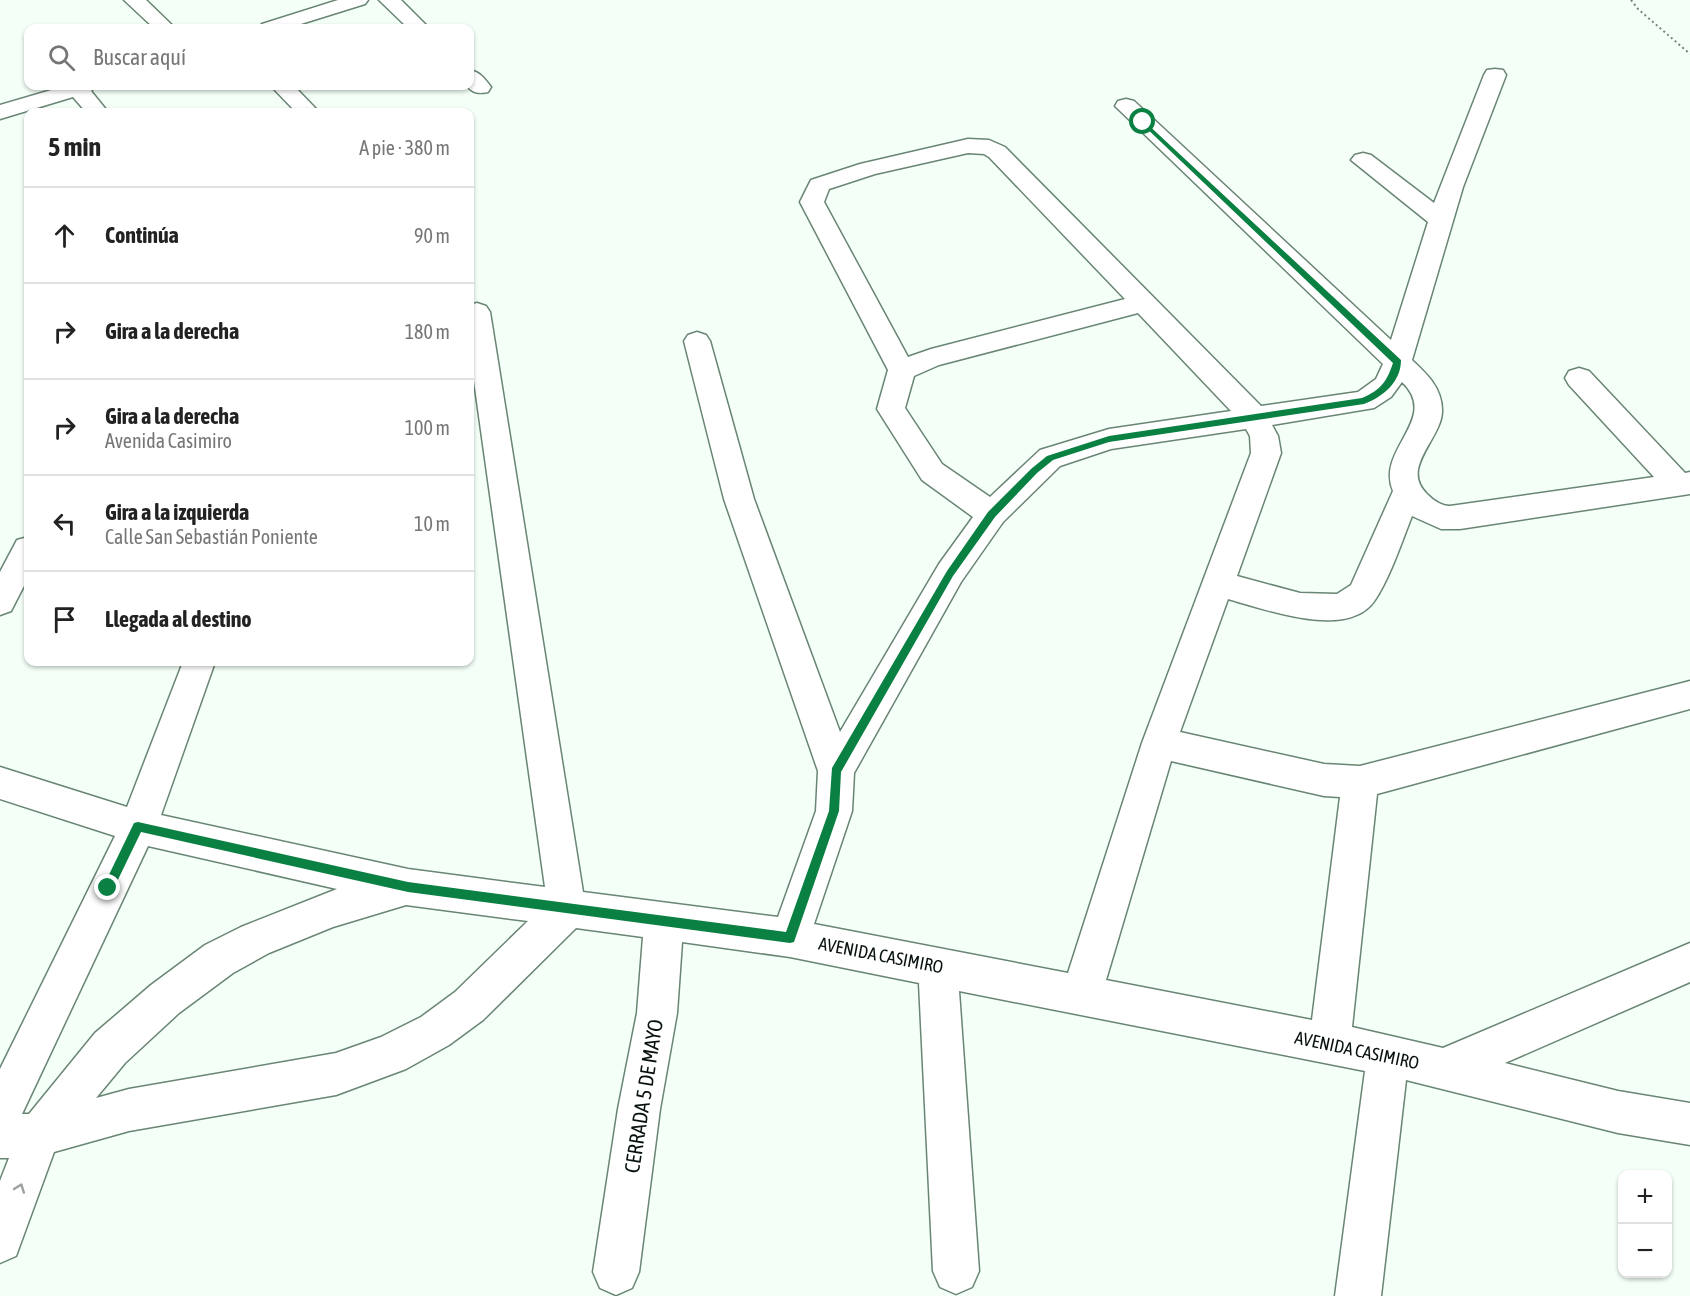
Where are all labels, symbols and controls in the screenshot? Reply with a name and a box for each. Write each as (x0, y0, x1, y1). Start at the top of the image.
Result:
search box (24, 24, 474, 90)
icon: search (45, 41, 78, 74)
text: Buscar aquí (93, 44, 186, 70)
route start (1129, 108, 1155, 134)
text: 5 min (48, 132, 101, 162)
text: A pie · 380 m (359, 136, 450, 159)
icon: ahead (48, 219, 81, 252)
text: Continúa (105, 222, 179, 248)
text: 90 m (414, 224, 450, 247)
icon: right (48, 315, 81, 348)
text: Gira a la derecha (105, 318, 239, 344)
text: 180 m (405, 320, 450, 343)
text: Gira a la derecha (105, 403, 239, 429)
icon: right (48, 411, 81, 444)
text: 100 m (405, 416, 450, 439)
text: Avenida Casimiro (105, 429, 232, 452)
text: Gira a la izquierda (105, 499, 249, 525)
icon: left (48, 507, 81, 540)
text: 10 m (414, 512, 450, 535)
text: Calle San Sebastián Poniente (105, 525, 318, 548)
icon: arrive (48, 603, 81, 636)
text: Llegada al destino (105, 606, 252, 632)
route end (94, 874, 120, 900)
street label: AVENIDA CASIMIRO (817, 933, 945, 977)
street label: CERRADA 5 DE MAYO (619, 1017, 667, 1175)
street label: AVENIDA CASIMIRO (1293, 1027, 1421, 1073)
map controls (1618, 1170, 1672, 1278)
button: + (1618, 1170, 1672, 1224)
one-way arrow (12, 1183, 25, 1194)
button: − (1618, 1224, 1672, 1278)

